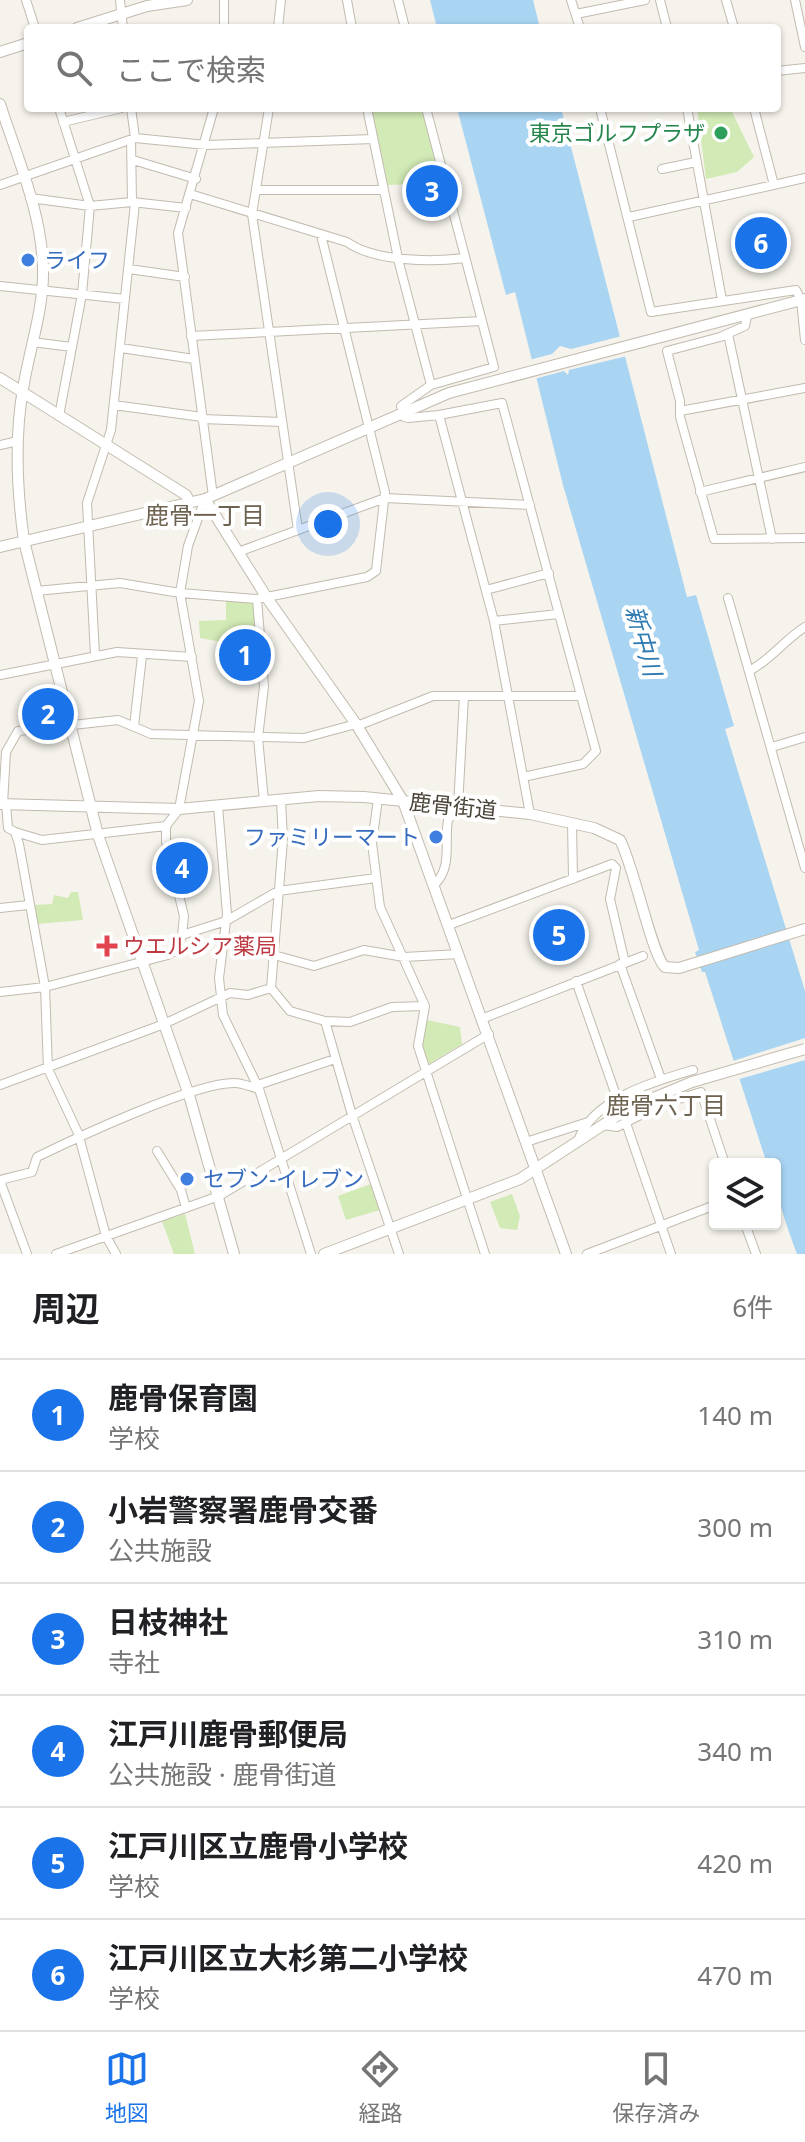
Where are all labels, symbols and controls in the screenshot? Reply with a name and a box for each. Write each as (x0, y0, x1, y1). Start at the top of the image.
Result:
search box (24, 24, 781, 112)
icon: search (52, 46, 96, 90)
text: ここで検索 (116, 49, 266, 90)
place label: 東京ゴルフプラザ (529, 117, 705, 147)
marker: 東京ゴルフプラザ (712, 124, 730, 142)
pin: 3 (406, 161, 458, 221)
pin: 6 (735, 213, 787, 273)
place label: ライフ (44, 244, 110, 274)
marker: ライフ (19, 251, 37, 269)
district label: 鹿骨一丁目 (145, 498, 265, 531)
your location (308, 504, 348, 544)
water label: 新中川 (619, 601, 671, 683)
pin: 1 (219, 625, 271, 685)
pin: 2 (22, 684, 74, 744)
street label: 鹿骨街道 (408, 785, 498, 825)
place label: ファミリーマート (244, 821, 420, 851)
marker: ファミリーマート (427, 828, 445, 846)
pin: 4 (156, 838, 208, 898)
pin: 5 (533, 905, 585, 965)
place label: ウエルシア薬局 (123, 930, 277, 960)
marker: ウエルシア薬局 (98, 937, 116, 955)
district label: 鹿骨六丁目 (606, 1088, 726, 1121)
map controls (709, 1158, 781, 1230)
button: layers (709, 1158, 781, 1230)
place label: セブン-イレブン (203, 1163, 364, 1193)
marker: セブン-イレブン (178, 1170, 196, 1188)
text: 周辺 (32, 1285, 100, 1331)
text: 6件 (732, 1289, 773, 1325)
text: 鹿骨保育園 (108, 1377, 258, 1418)
text: 1 (51, 1397, 65, 1433)
text: 140 m (697, 1397, 773, 1433)
text: 学校 (108, 1420, 160, 1456)
text: 小岩警察署鹿骨交番 (108, 1489, 378, 1530)
text: 2 (51, 1509, 65, 1545)
text: 300 m (697, 1509, 773, 1545)
text: 公共施設 (108, 1532, 212, 1568)
text: 日枝神社 (108, 1601, 228, 1642)
text: 3 (51, 1621, 65, 1657)
text: 310 m (697, 1621, 773, 1657)
text: 寺社 (108, 1644, 160, 1680)
text: 江戸川鹿骨郵便局 (108, 1713, 348, 1754)
text: 4 (51, 1733, 65, 1769)
text: 340 m (697, 1733, 773, 1769)
text: 公共施設 · 鹿骨街道 (108, 1756, 337, 1792)
text: 江戸川区立鹿骨小学校 (108, 1825, 408, 1866)
text: 5 (51, 1845, 65, 1881)
text: 420 m (697, 1845, 773, 1881)
text: 学校 (108, 1868, 160, 1904)
text: 江戸川区立大杉第二小学校 (108, 1937, 468, 1978)
text: 6 (51, 1957, 65, 1993)
text: 470 m (697, 1957, 773, 1993)
text: 学校 (108, 1980, 160, 2016)
tab: 地図 (105, 2047, 149, 2127)
tab: 経路 (358, 2047, 402, 2127)
tab: 保存済み (612, 2047, 700, 2127)

